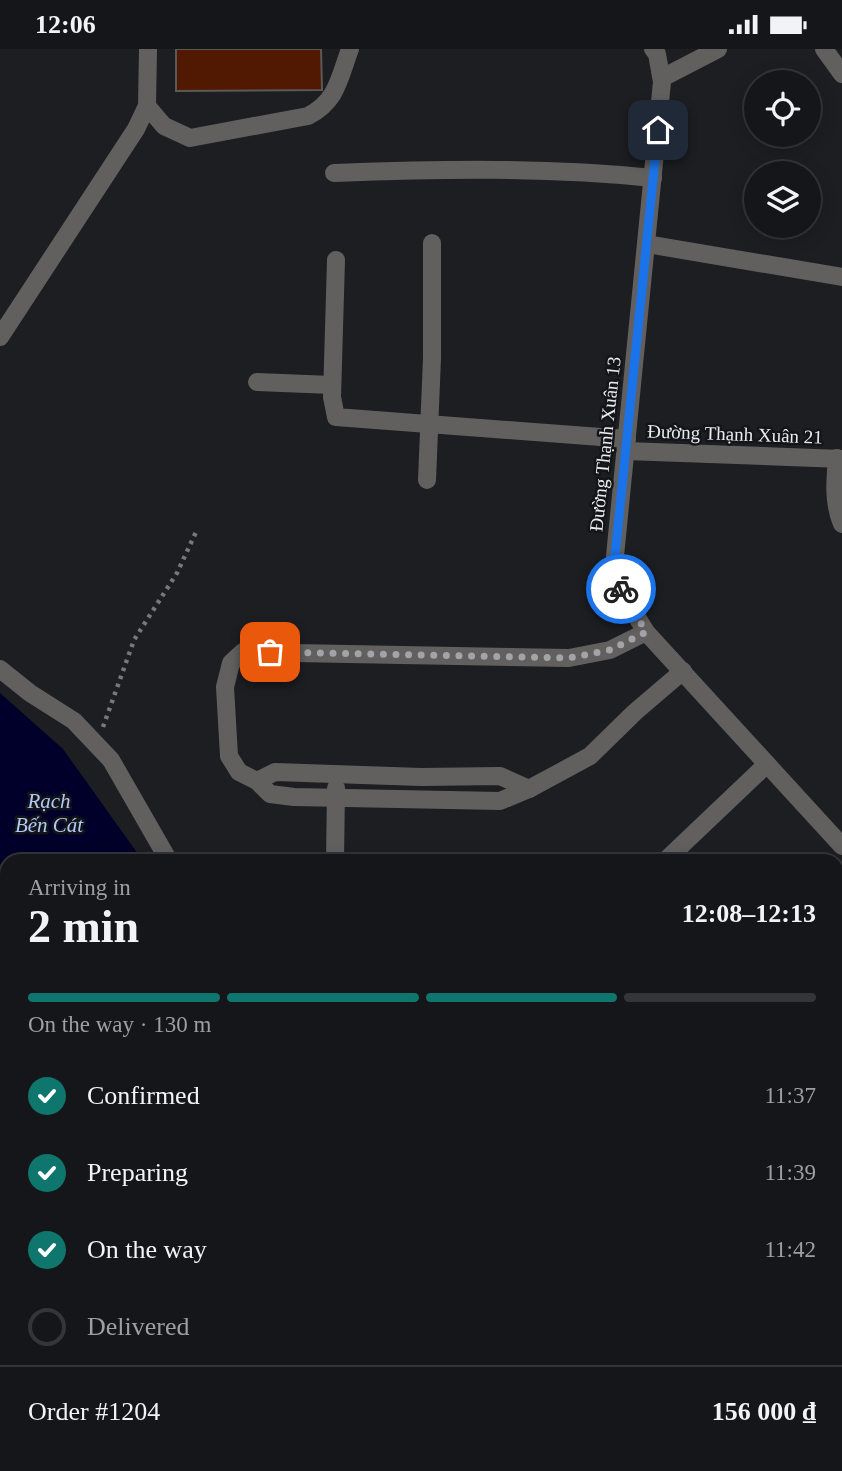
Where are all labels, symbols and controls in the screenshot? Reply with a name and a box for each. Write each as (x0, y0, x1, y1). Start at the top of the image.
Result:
text: 12:06 (35, 10, 96, 39)
map controls (744, 70, 821, 238)
button: locate (744, 70, 821, 147)
pin (628, 100, 688, 160)
icon: home (639, 111, 677, 149)
button: layers (744, 161, 821, 238)
street label: Đường Thạnh Xuân 13 (585, 356, 625, 532)
street label: Đường Thạnh Xuân 21 (647, 420, 823, 448)
courier (586, 554, 656, 624)
icon: bike (602, 570, 640, 608)
pin (240, 622, 300, 682)
icon: bag (251, 633, 289, 671)
water label: Rạch Bến Cát (15, 789, 84, 837)
text: Arriving in (28, 875, 131, 900)
text: 12:08–12:13 (682, 899, 816, 928)
text: 2 min (28, 901, 139, 952)
text: On the way · 130 m (28, 1012, 211, 1037)
icon: check (28, 1077, 66, 1115)
text: Confirmed (87, 1081, 200, 1110)
text: 11:37 (764, 1083, 816, 1108)
icon: check (28, 1154, 66, 1192)
text: Preparing (87, 1158, 188, 1187)
text: 11:39 (764, 1160, 816, 1185)
icon: check (28, 1231, 66, 1269)
text: On the way (87, 1235, 207, 1264)
text: 11:42 (764, 1237, 816, 1262)
text: Delivered (87, 1312, 190, 1341)
text: Order #1204 (28, 1397, 160, 1426)
text: 156 000 ₫ (712, 1397, 816, 1426)

